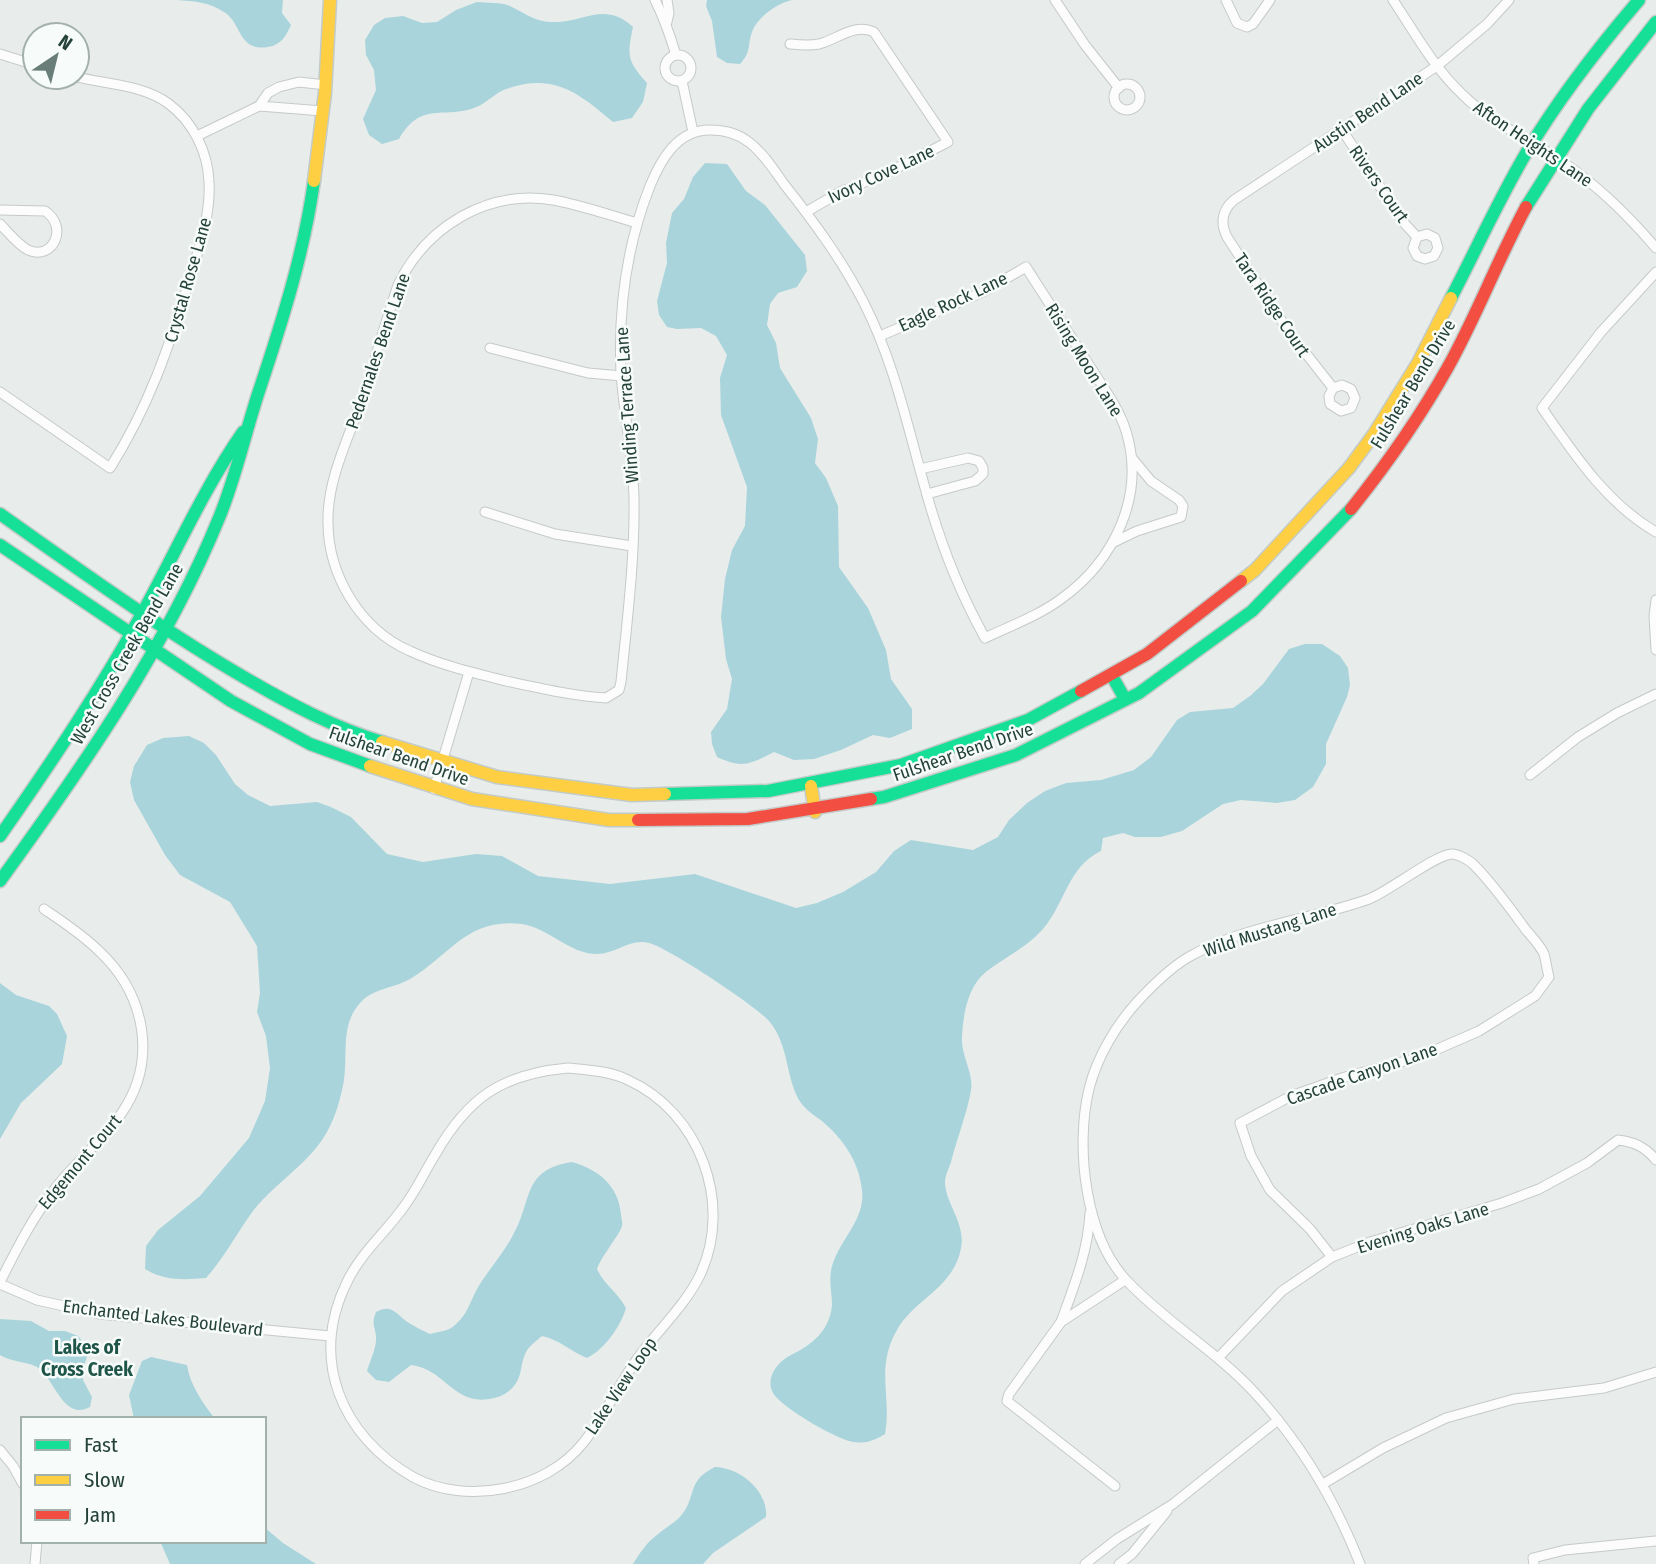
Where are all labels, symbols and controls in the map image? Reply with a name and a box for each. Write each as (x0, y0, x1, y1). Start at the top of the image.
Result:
north arrow (21, 21, 91, 91)
text: N (54, 30, 77, 55)
street label: Austin Bend Lane (1309, 67, 1427, 157)
street label: Afton Heights Lane (1469, 96, 1597, 192)
street label: Ivory Cove Lane (824, 140, 938, 208)
street label: Rivers Court (1344, 141, 1414, 227)
street label: Crystal Rose Lane (160, 215, 216, 345)
street label: Tara Ridge Court (1229, 249, 1315, 361)
street label: Eagle Rock Lane (895, 267, 1011, 337)
street label: Pedernales Bend Lane (341, 270, 415, 432)
street label: Rising Moon Lane (1040, 299, 1128, 421)
street label: Fulshear Bend Drive (1366, 315, 1460, 453)
street label: Winding Terrace Lane (611, 326, 643, 484)
street label: West Cross Creek Bend Lane (66, 559, 188, 749)
street label: Fulshear Bend Drive (890, 718, 1036, 786)
street label: Fulshear Bend Drive (326, 722, 472, 790)
street label: Wild Mustang Lane (1201, 898, 1339, 962)
street label: Cascade Canyon Lane (1284, 1038, 1440, 1110)
street label: Edgemont Court (34, 1110, 126, 1214)
street label: Evening Oaks Lane (1355, 1198, 1491, 1258)
street label: Enchanted Lakes Boulevard (62, 1295, 264, 1341)
street label: Lake View Loop (580, 1333, 662, 1439)
district label: Lakes of Cross Creek (41, 1336, 133, 1381)
legend (21, 1417, 266, 1543)
text: Fast (84, 1432, 118, 1458)
text: Slow (84, 1467, 125, 1493)
text: Jam (84, 1502, 116, 1528)

